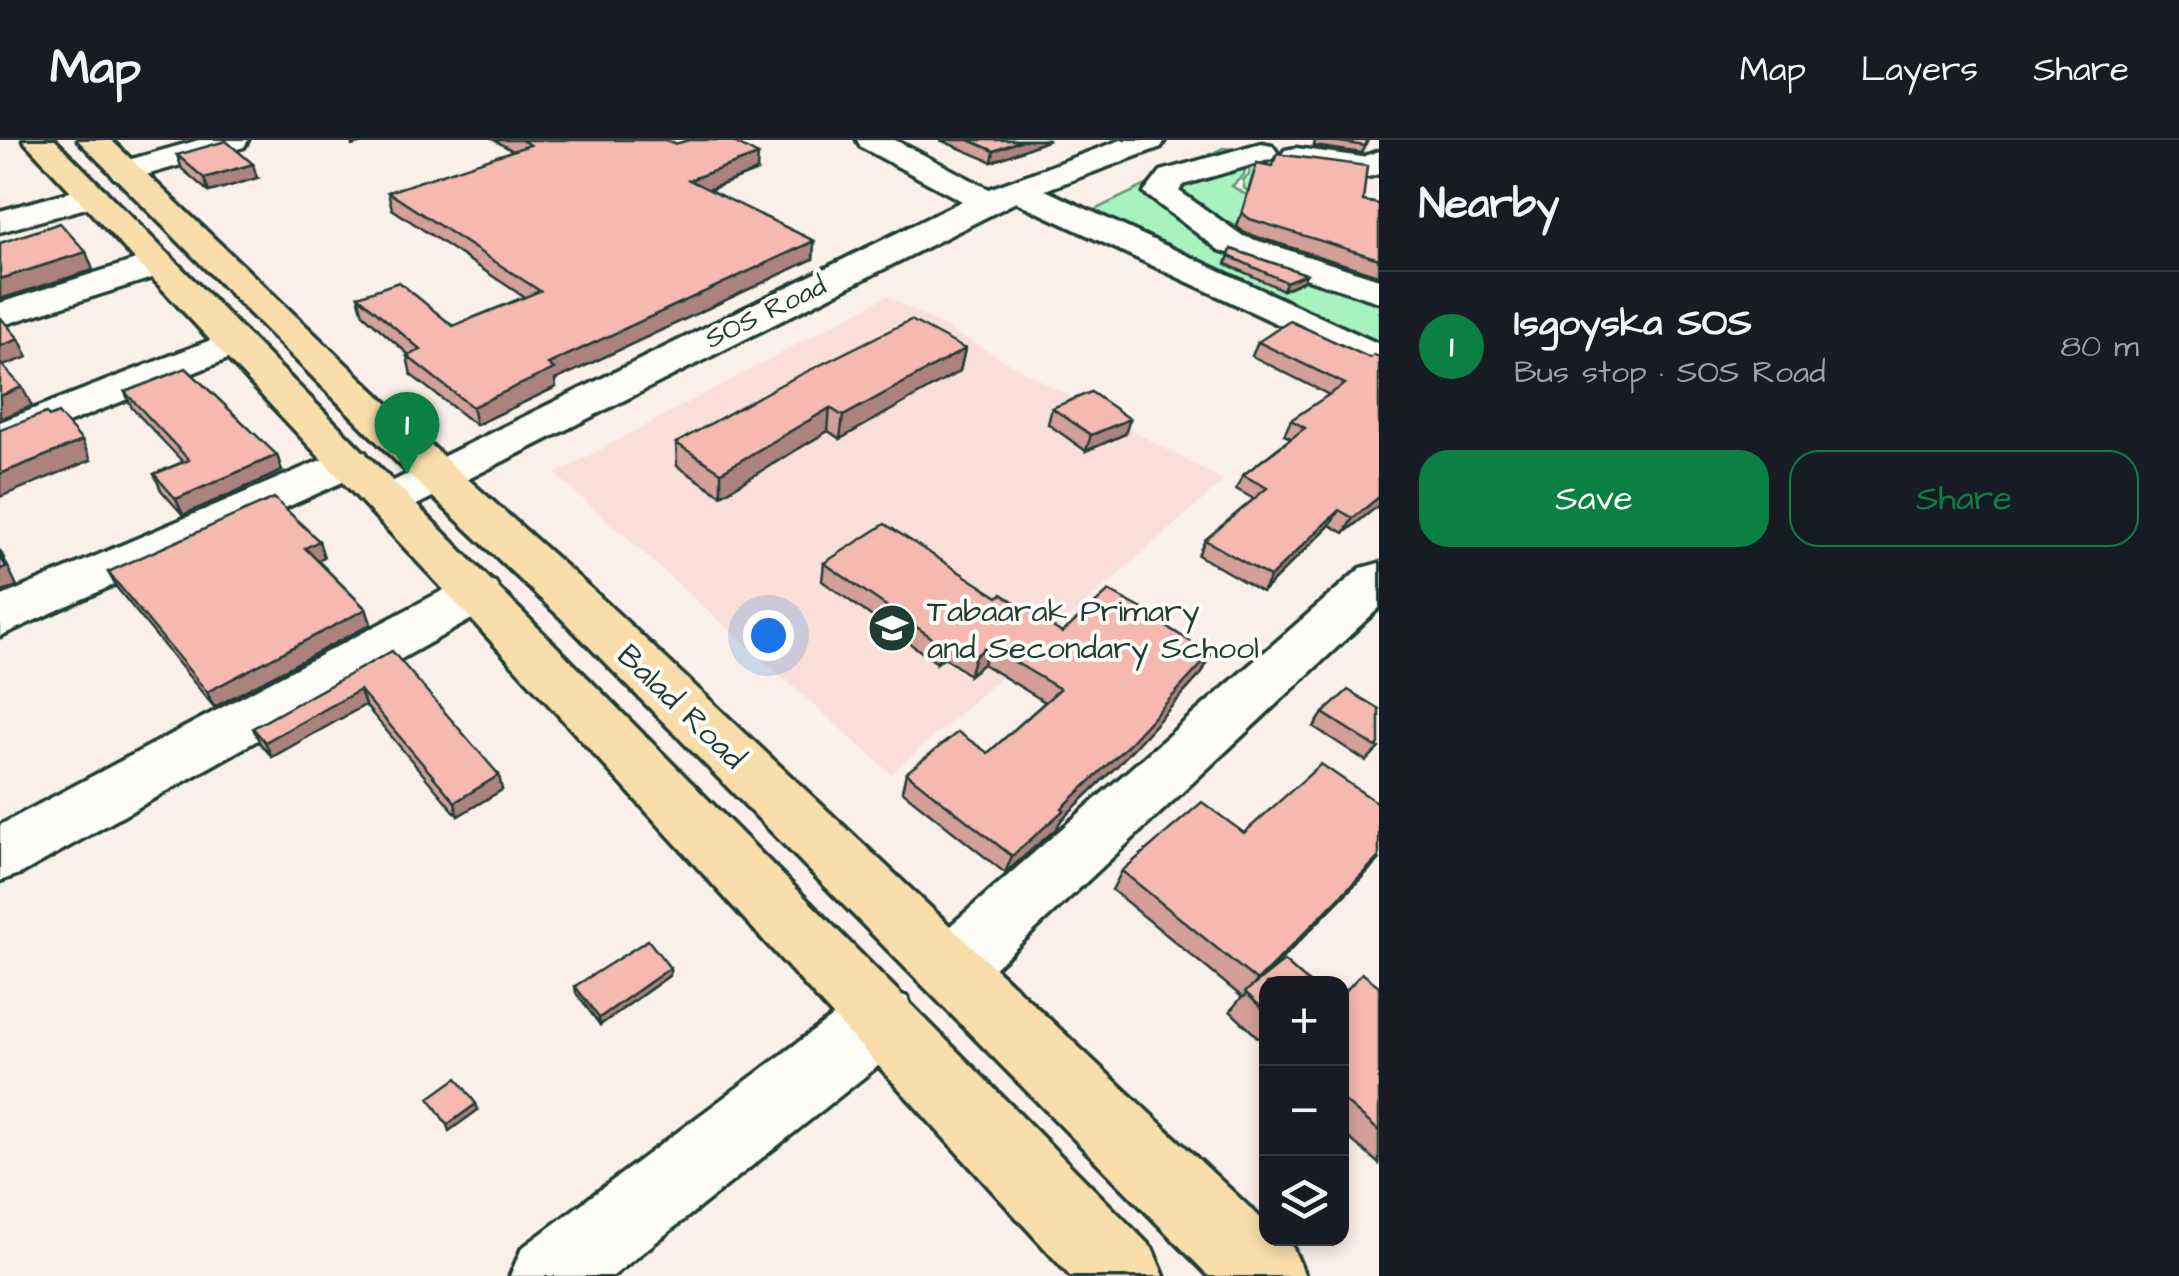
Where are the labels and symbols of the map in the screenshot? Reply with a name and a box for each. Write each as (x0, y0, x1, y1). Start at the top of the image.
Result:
street label: SOS Road (699, 266, 833, 358)
pin: 1 (374, 392, 440, 474)
place label: Tabaarak Primary and Secondary School (927, 589, 1259, 671)
school or university icon: Tabaarak Primary and Secondary School (866, 602, 918, 654)
your location (743, 610, 794, 661)
street label: Balad Road (607, 634, 755, 780)

